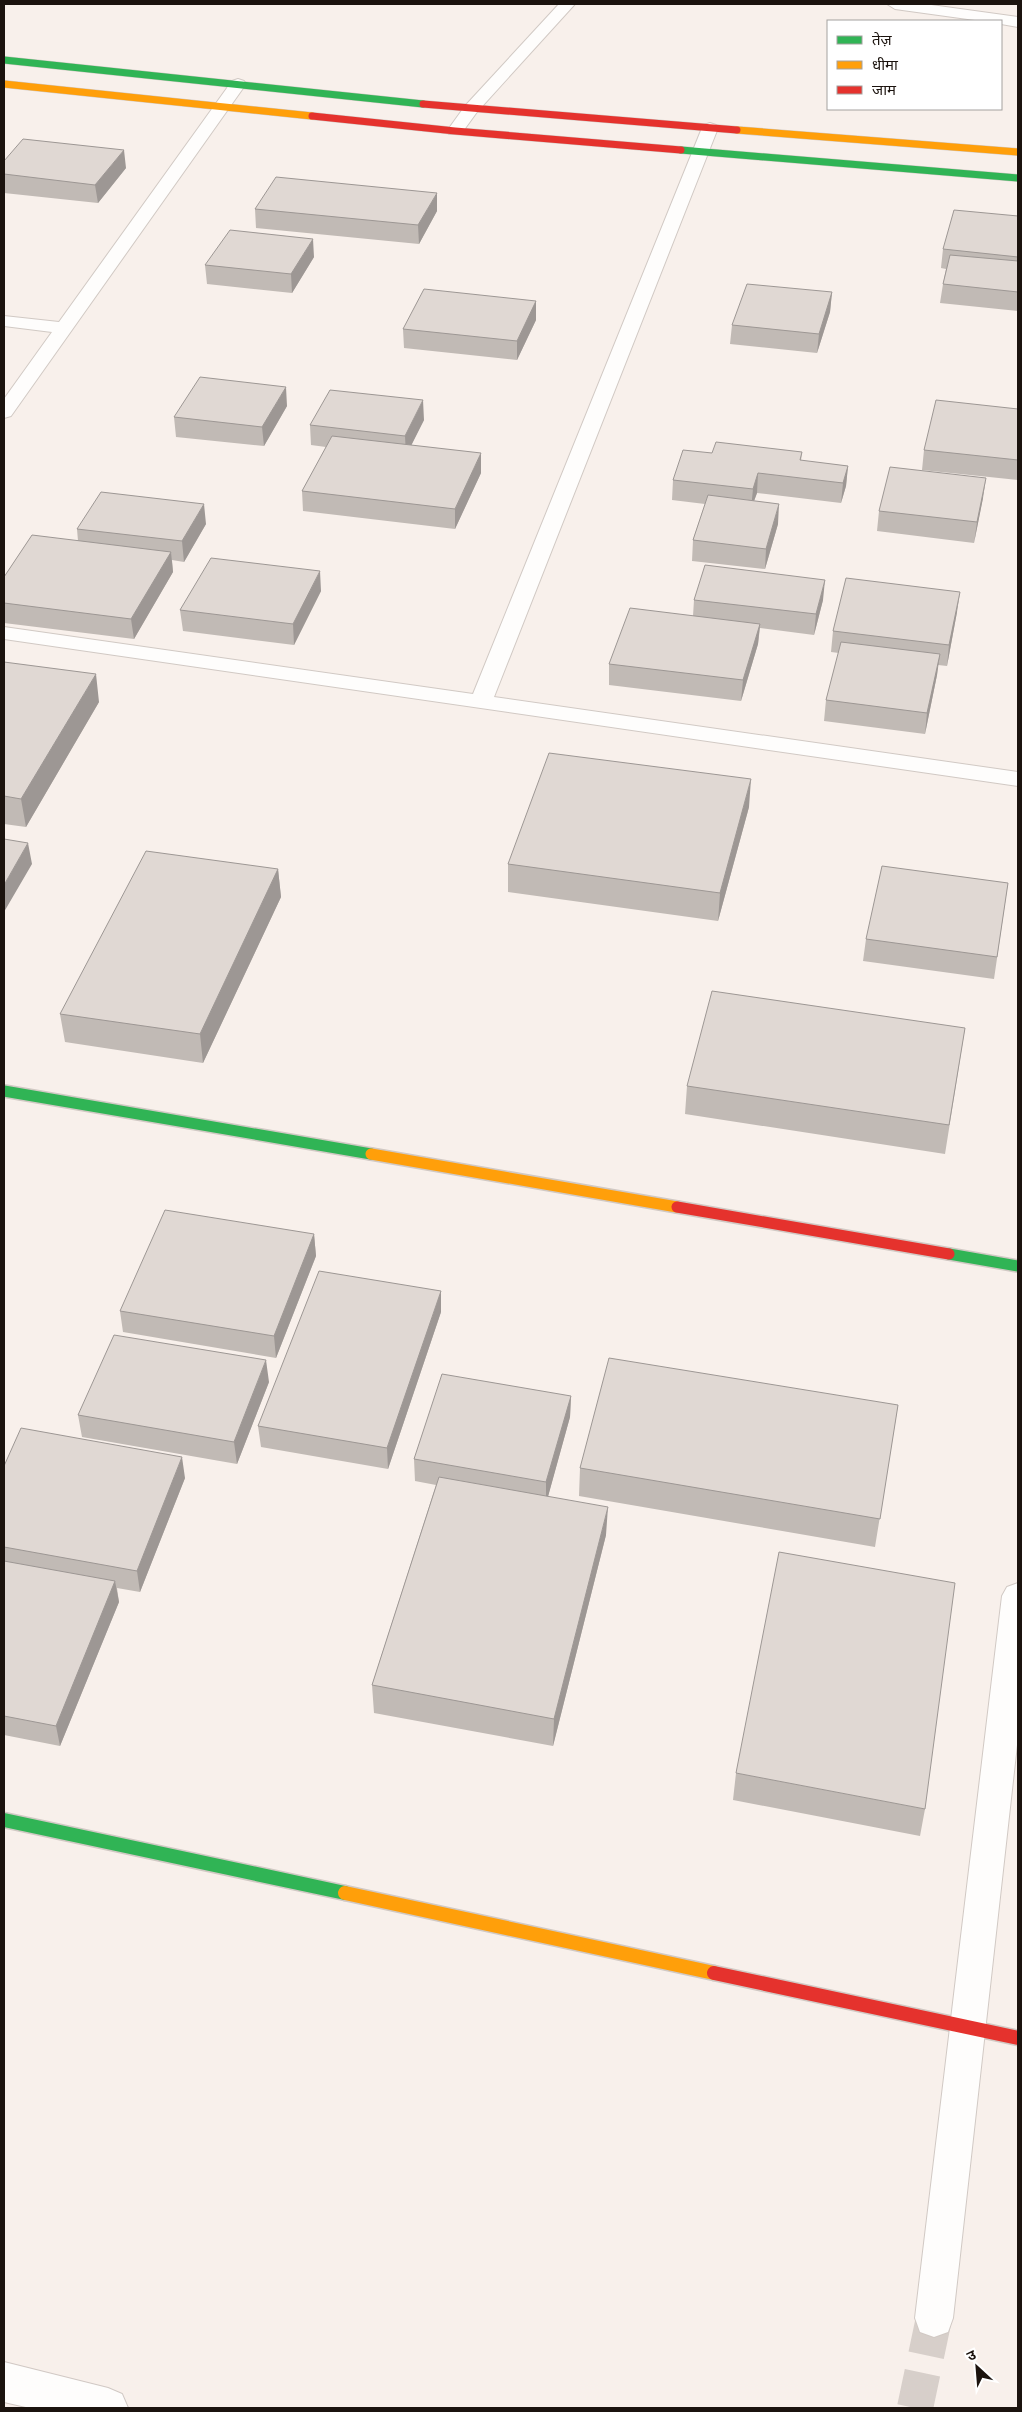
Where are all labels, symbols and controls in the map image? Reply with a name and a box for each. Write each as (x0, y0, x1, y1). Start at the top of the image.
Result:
legend (827, 20, 1002, 110)
text: तेज़ (872, 31, 893, 49)
text: धीमा (872, 56, 899, 74)
text: जाम (872, 81, 897, 99)
north arrow (952, 2342, 1002, 2392)
text: उ (964, 2346, 980, 2365)

